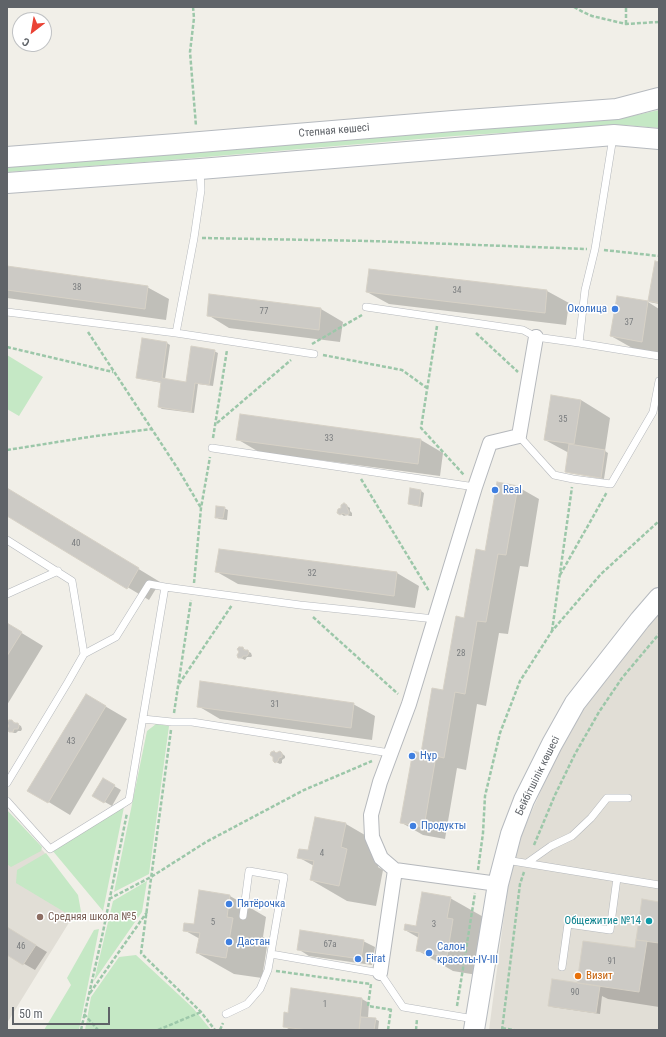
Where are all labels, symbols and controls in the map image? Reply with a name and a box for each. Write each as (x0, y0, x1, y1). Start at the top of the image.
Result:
north arrow (12, 12, 52, 52)
text: С (20, 35, 32, 49)
street label: Степная көшесі (298, 121, 370, 141)
house number: 38 (73, 283, 81, 293)
house number: 34 (453, 286, 461, 296)
place label: Околица (568, 302, 607, 316)
marker: Околица (610, 304, 620, 314)
house number: 77 (260, 307, 268, 317)
house number: 37 (625, 318, 633, 328)
house number: 35 (559, 415, 567, 425)
house number: 33 (325, 434, 333, 444)
place label: Real (503, 483, 522, 497)
marker: Real (490, 485, 500, 495)
house number: 40 (72, 539, 80, 549)
house number: 32 (308, 569, 316, 579)
house number: 28 (457, 649, 465, 659)
house number: 31 (271, 700, 279, 710)
street label: Бейбітшілік көшесі (513, 734, 563, 818)
house number: 43 (67, 737, 75, 747)
place label: Нұр (420, 749, 437, 763)
marker: Нұр (407, 751, 417, 761)
place label: Продукты (421, 819, 466, 833)
marker: Продукты (408, 821, 418, 831)
house number: 4 (320, 849, 324, 859)
place label: Пятёрочка (237, 897, 285, 911)
marker: Пятёрочка (224, 899, 234, 909)
place label: Средняя школа №5 (48, 910, 136, 924)
marker: Средняя школа №5 (35, 912, 45, 922)
place label: Общежитие №14 (565, 914, 641, 928)
marker: Общежитие №14 (644, 916, 654, 926)
house number: 5 (211, 918, 215, 928)
house number: 3 (432, 920, 436, 930)
place label: Дастан (237, 935, 270, 949)
marker: Дастан (224, 937, 234, 947)
house number: 67а (323, 940, 337, 950)
place label: Салон красоты-IV-III (437, 940, 498, 966)
house number: 46 (17, 942, 25, 952)
marker: Салон красоты-IV-III (424, 948, 434, 958)
place label: Firat (366, 952, 385, 966)
marker: Firat (353, 954, 363, 964)
house number: 91 (608, 957, 616, 967)
place label: Визит (586, 969, 613, 983)
marker: Визит (573, 971, 583, 981)
house number: 90 (571, 988, 579, 998)
scale bar (14, 999, 112, 1025)
house number: 1 (323, 1000, 327, 1010)
text: 50 m (19, 1007, 43, 1021)

